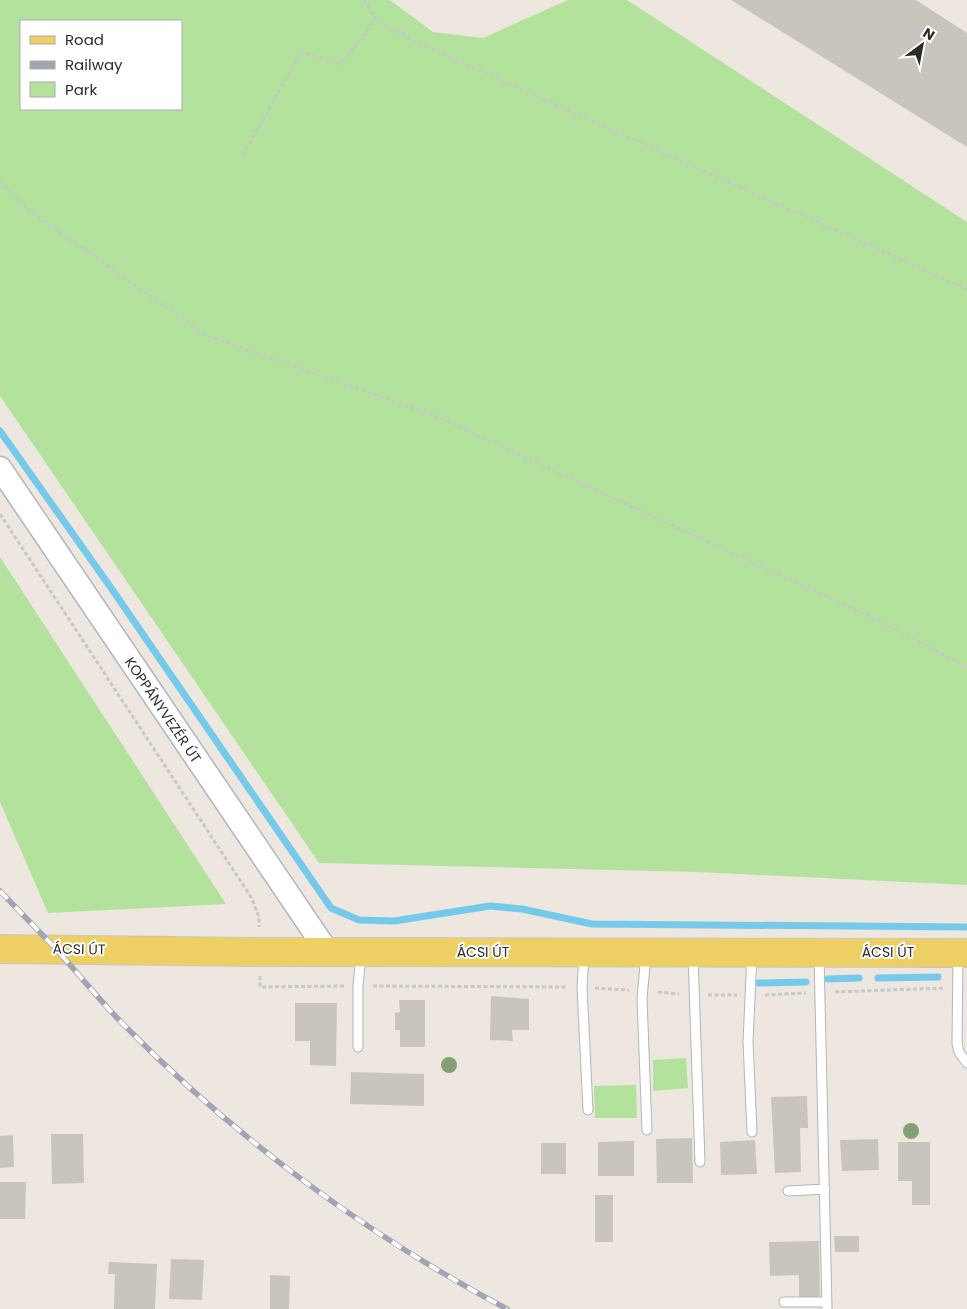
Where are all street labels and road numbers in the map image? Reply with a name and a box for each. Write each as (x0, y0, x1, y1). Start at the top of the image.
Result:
street label: KOPPÁNYVEZÉR ÚT (120, 653, 206, 767)
street label: ÁCSI ÚT (52, 939, 106, 959)
street label: ÁCSI ÚT (457, 942, 510, 962)
street label: ÁCSI ÚT (862, 942, 915, 962)

